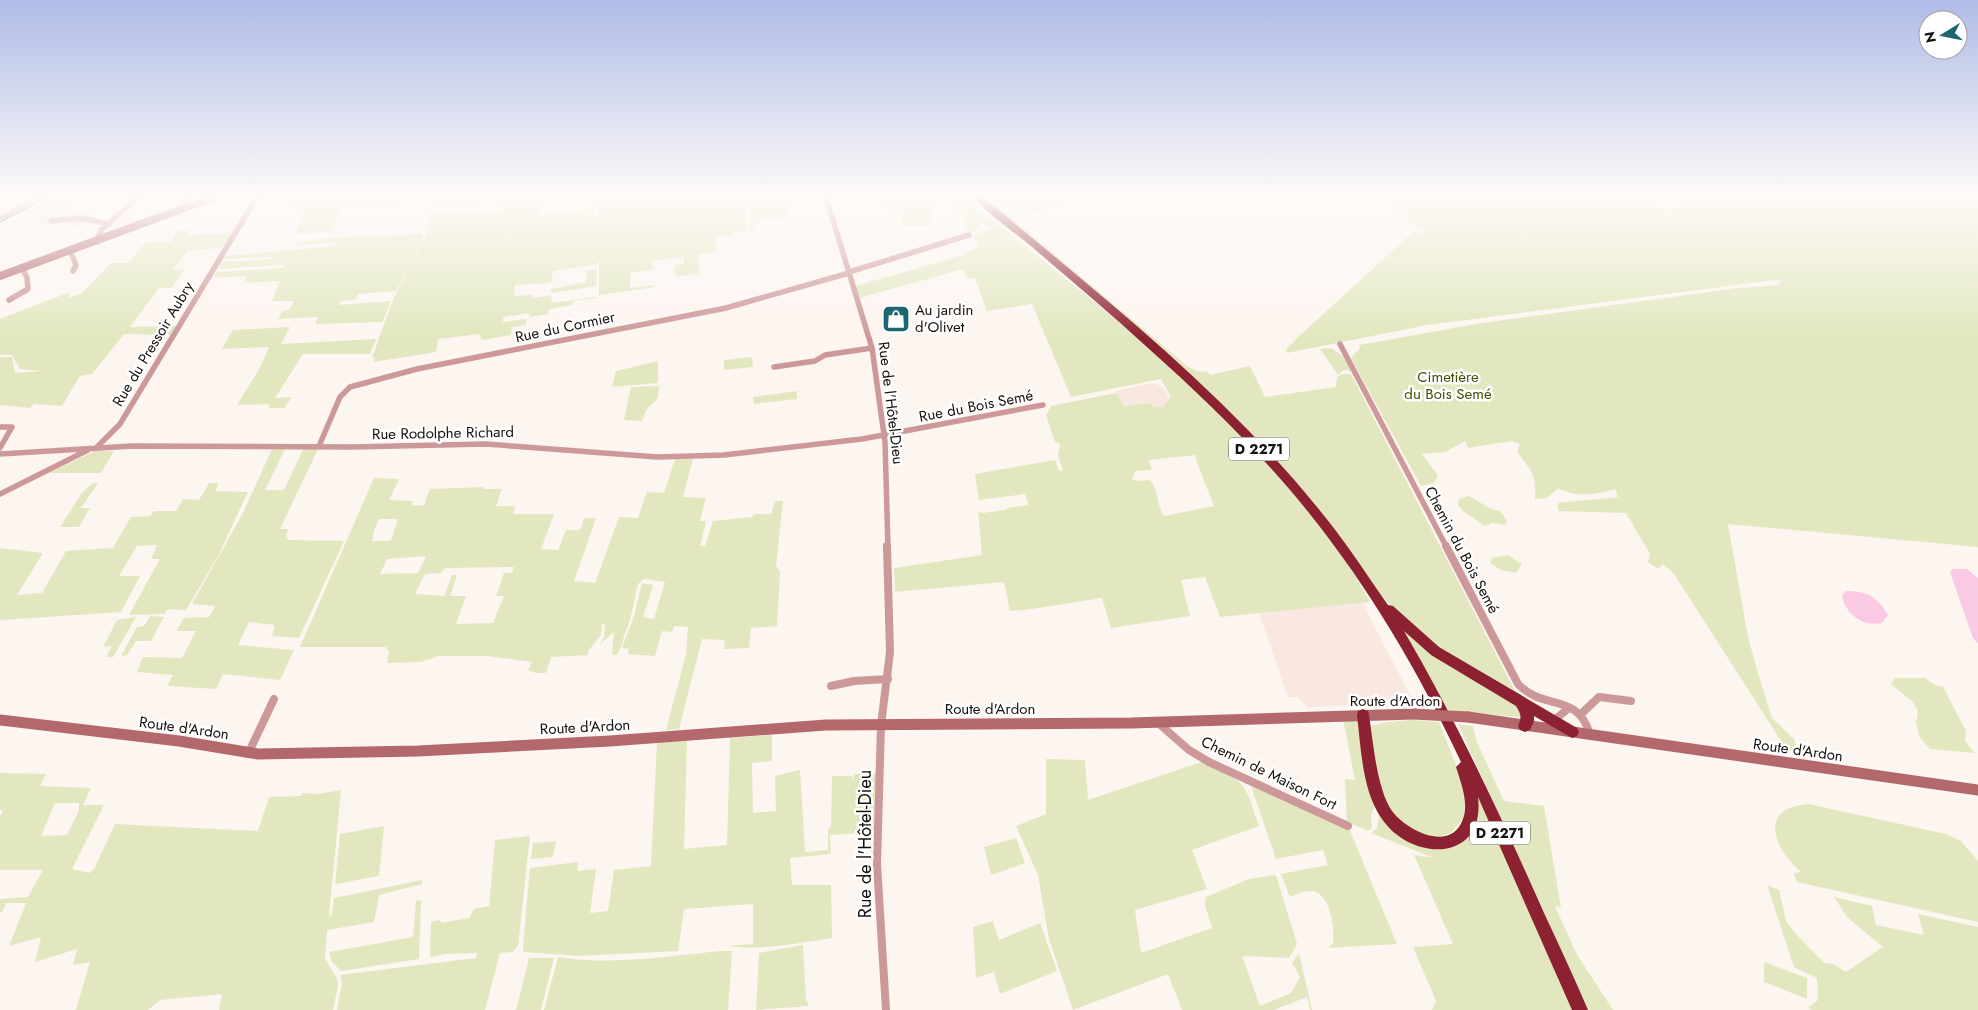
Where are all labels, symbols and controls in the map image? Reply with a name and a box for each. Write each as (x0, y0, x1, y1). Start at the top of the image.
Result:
north arrow (1918, 10, 1968, 60)
text: N (1919, 30, 1941, 44)
street label: Rue du Pressoir Aubry (107, 277, 199, 411)
place label: Au jardin d'Olivet (915, 299, 973, 338)
shop icon: Au jardin d'Olivet (881, 304, 911, 334)
street label: Rue du Cormier (513, 306, 618, 348)
street label: Rue de l'Hôtel-Dieu (873, 340, 909, 466)
park label: Cimetière du Bois Semé (1404, 366, 1492, 405)
street label: Rue du Bois Semé (917, 384, 1035, 428)
street label: Rue Rodolphe Richard (372, 421, 514, 445)
road number: D 2271 (1229, 438, 1289, 460)
street label: Chemin du Bois Semé (1419, 483, 1505, 618)
street label: Route d'Ardon (1350, 690, 1440, 712)
street label: Route d'Ardon (945, 698, 1035, 720)
street label: Route d'Ardon (138, 711, 230, 745)
street label: Route d'Ardon (539, 714, 631, 740)
street label: Chemin de Maison Fort (1197, 731, 1341, 816)
street label: Route d'Ardon (1752, 733, 1844, 767)
street label: Rue de l'Hôtel-Dieu (852, 770, 878, 918)
road number: D 2271 (1470, 821, 1530, 844)

